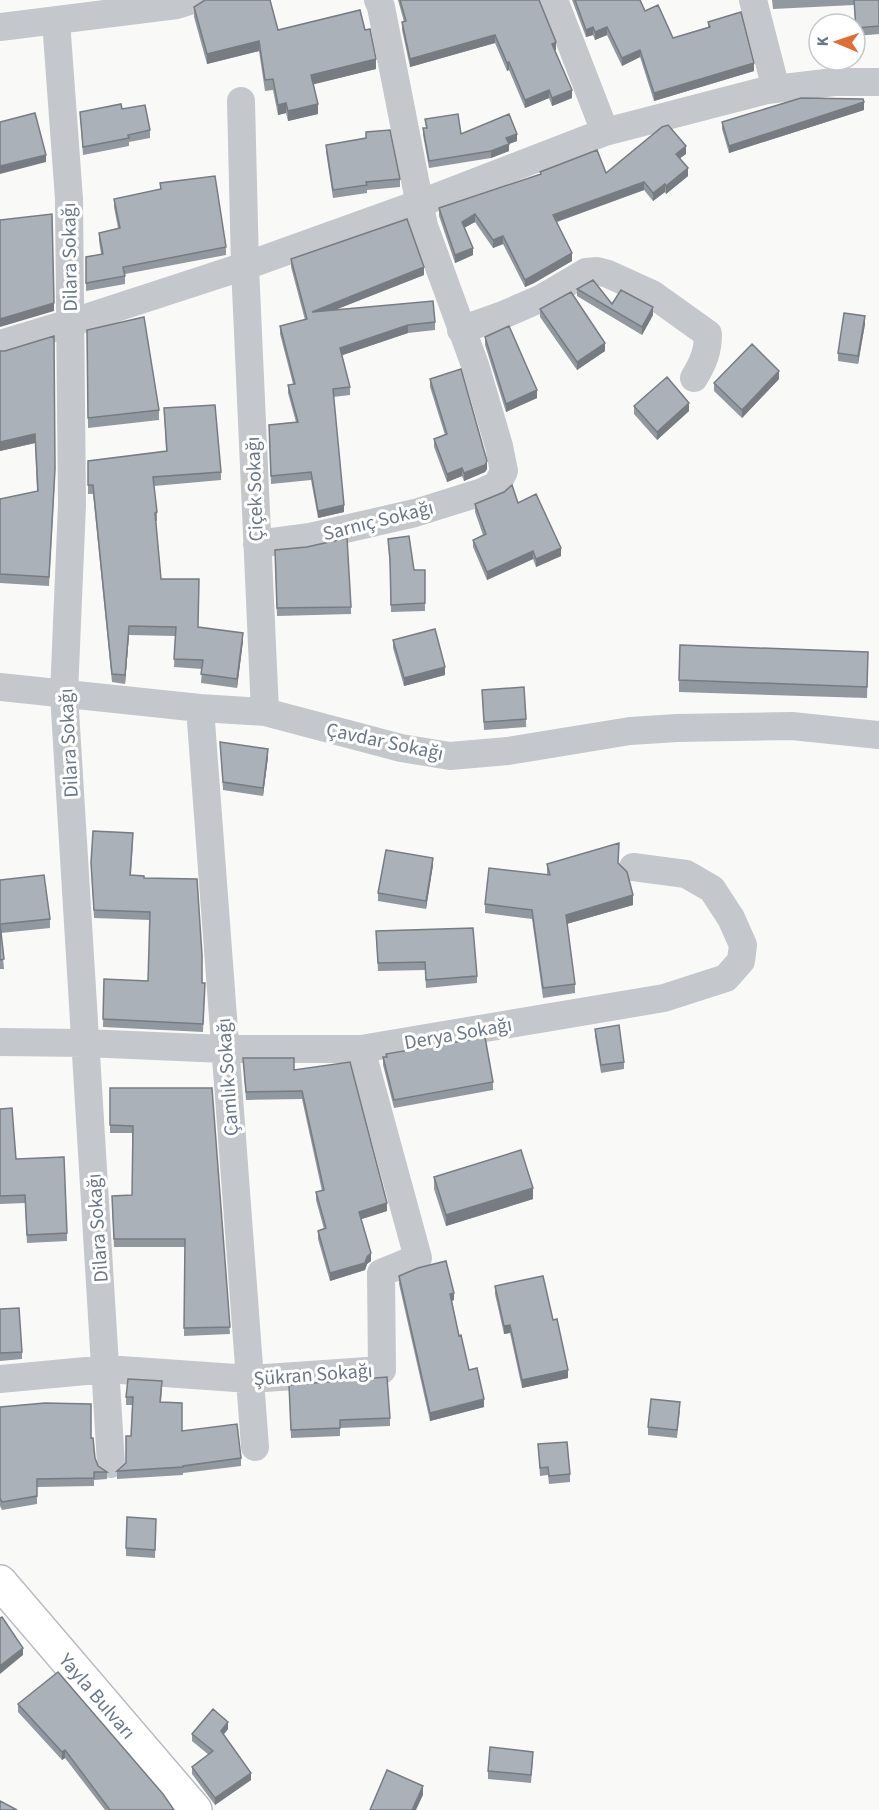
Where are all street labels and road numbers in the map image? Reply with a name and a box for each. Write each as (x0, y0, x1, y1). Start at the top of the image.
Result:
street label: Dilara Sokağı (55, 202, 85, 312)
street label: Çiçek Sokağı (239, 436, 271, 542)
street label: Sarnıç Sokağı (320, 494, 436, 548)
street label: Dilara Sokağı (52, 688, 86, 798)
street label: Çavdar Sokağı (324, 716, 446, 768)
street label: Derya Sokağı (402, 1011, 514, 1057)
street label: Çamlık Sokağı (210, 1017, 246, 1137)
street label: Dilara Sokağı (80, 1172, 116, 1283)
street label: Şükran Sokağı (253, 1357, 374, 1393)
street label: Yayla Bulvarı (51, 1647, 142, 1746)

